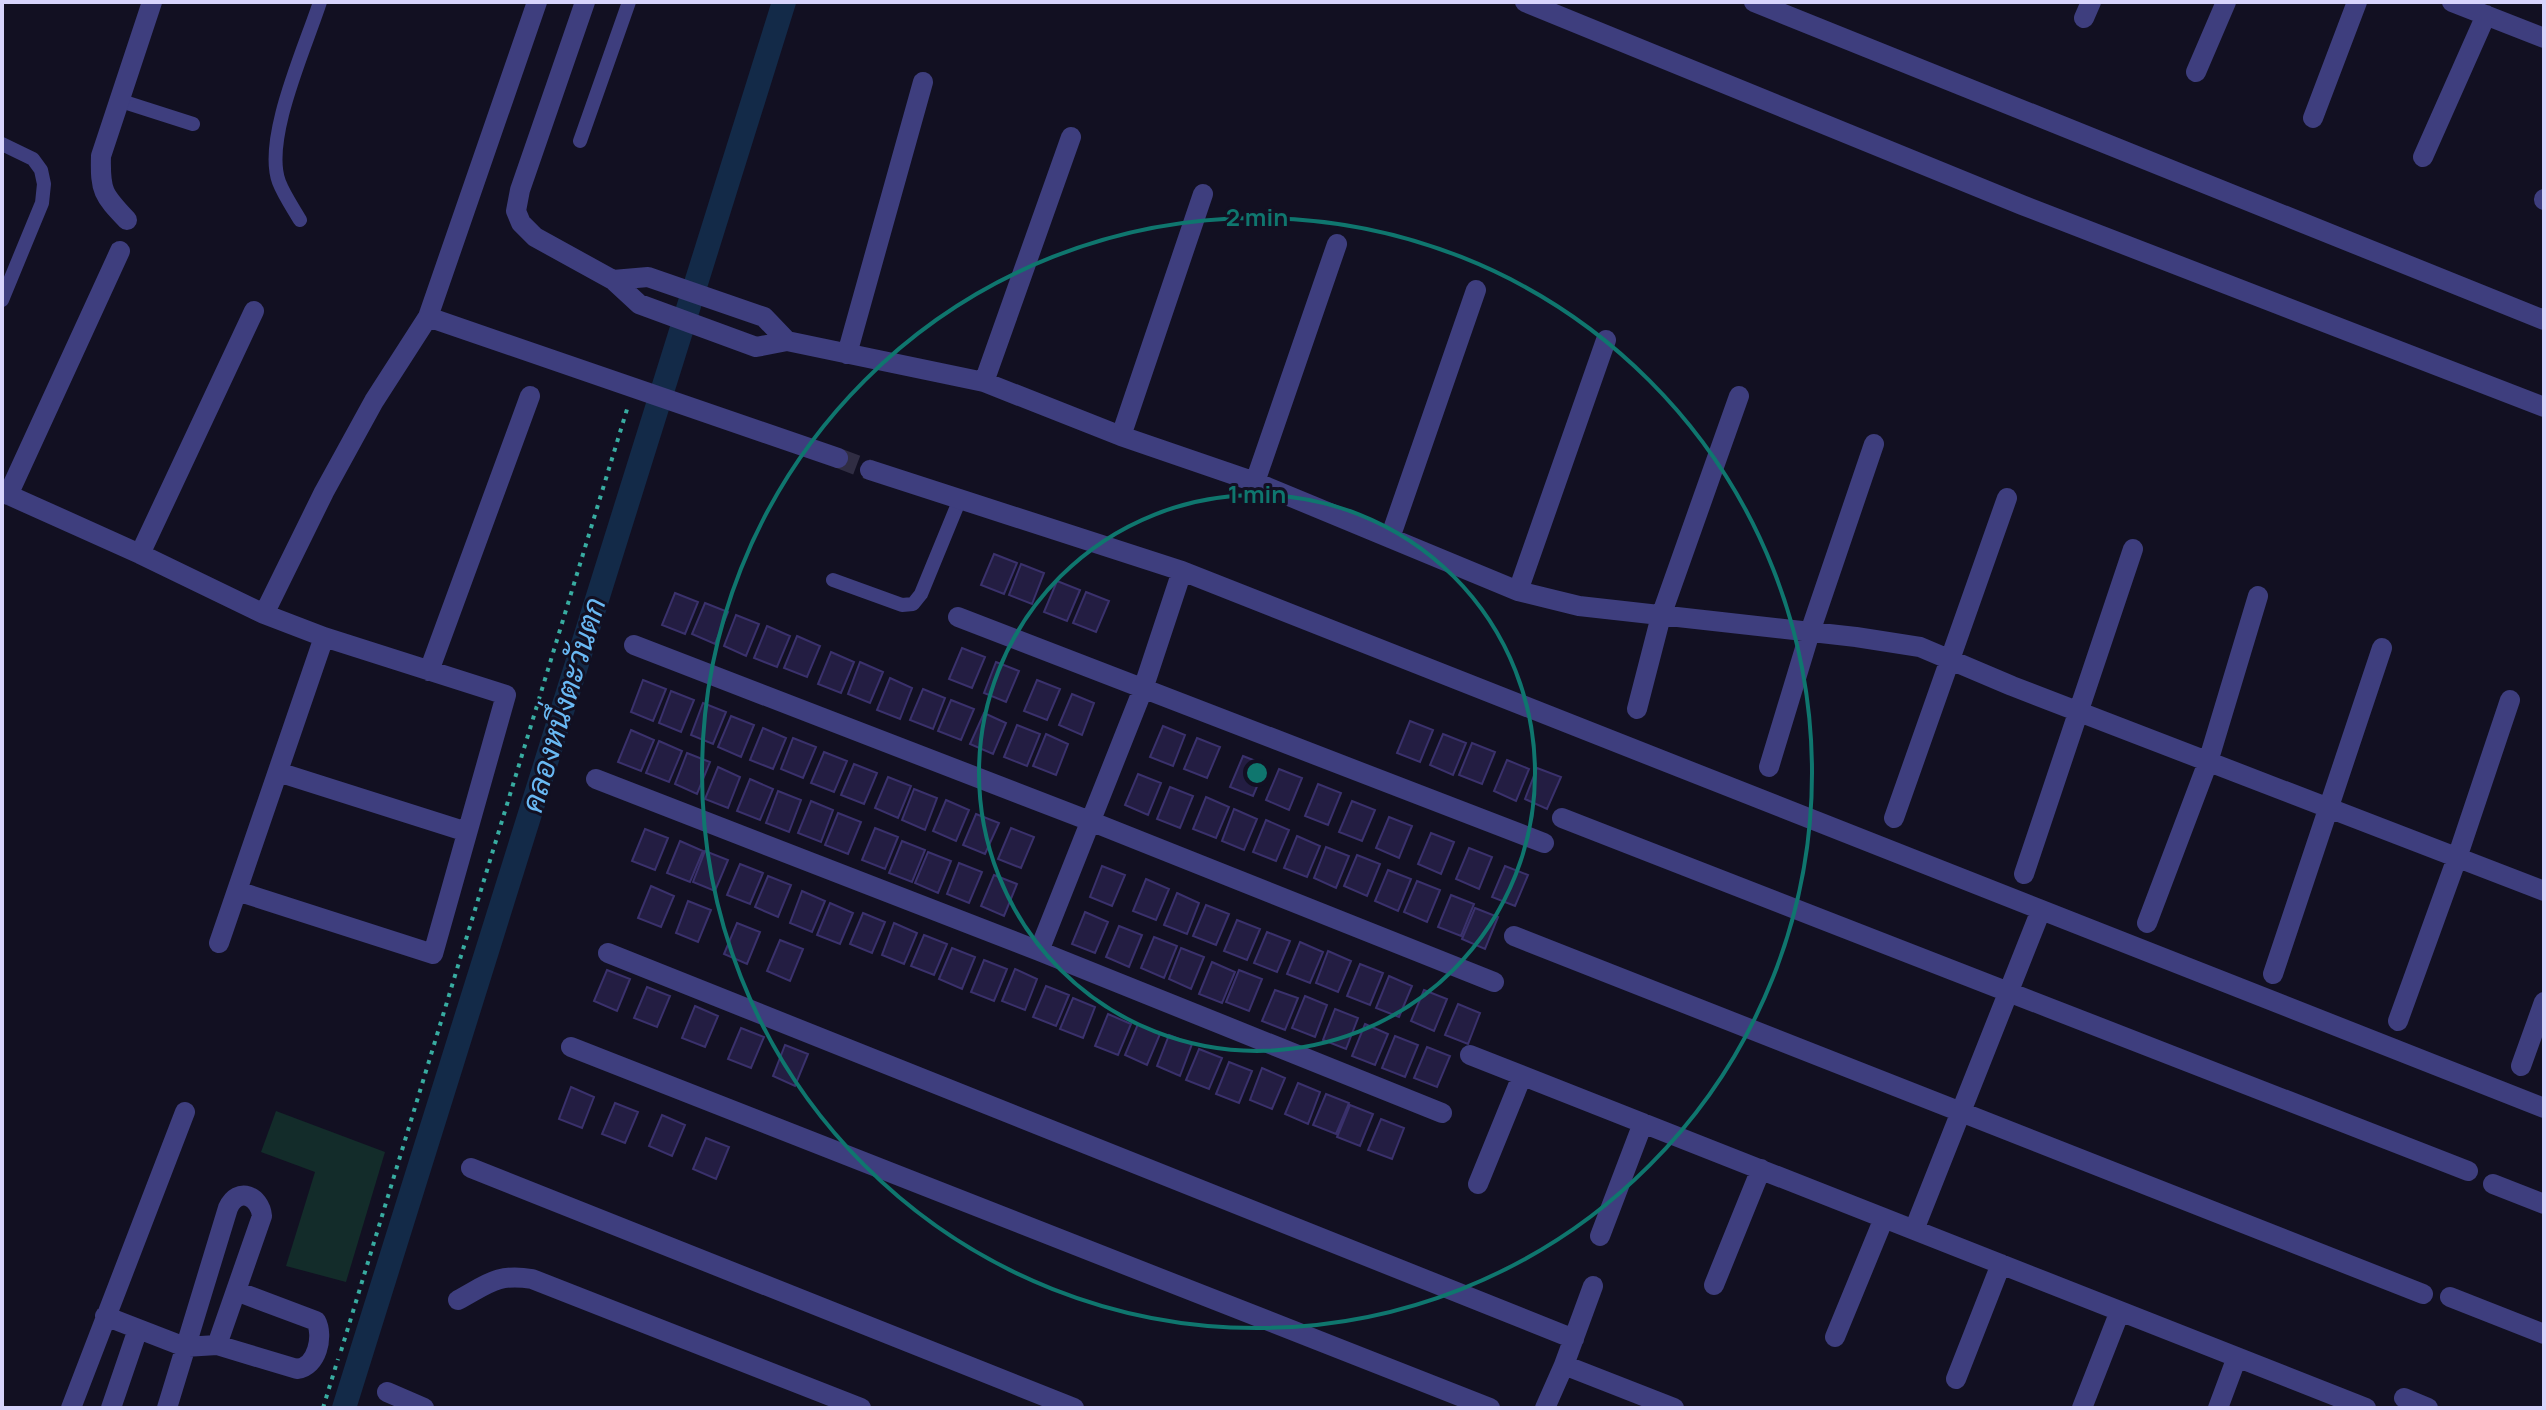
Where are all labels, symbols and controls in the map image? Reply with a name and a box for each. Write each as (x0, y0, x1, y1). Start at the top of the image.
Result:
text: 2 min (1226, 200, 1288, 233)
text: 1 min (1228, 477, 1286, 510)
water label: คลองหนึ่งตะวันตก (507, 591, 615, 817)
centre of rings (1243, 759, 1271, 787)

